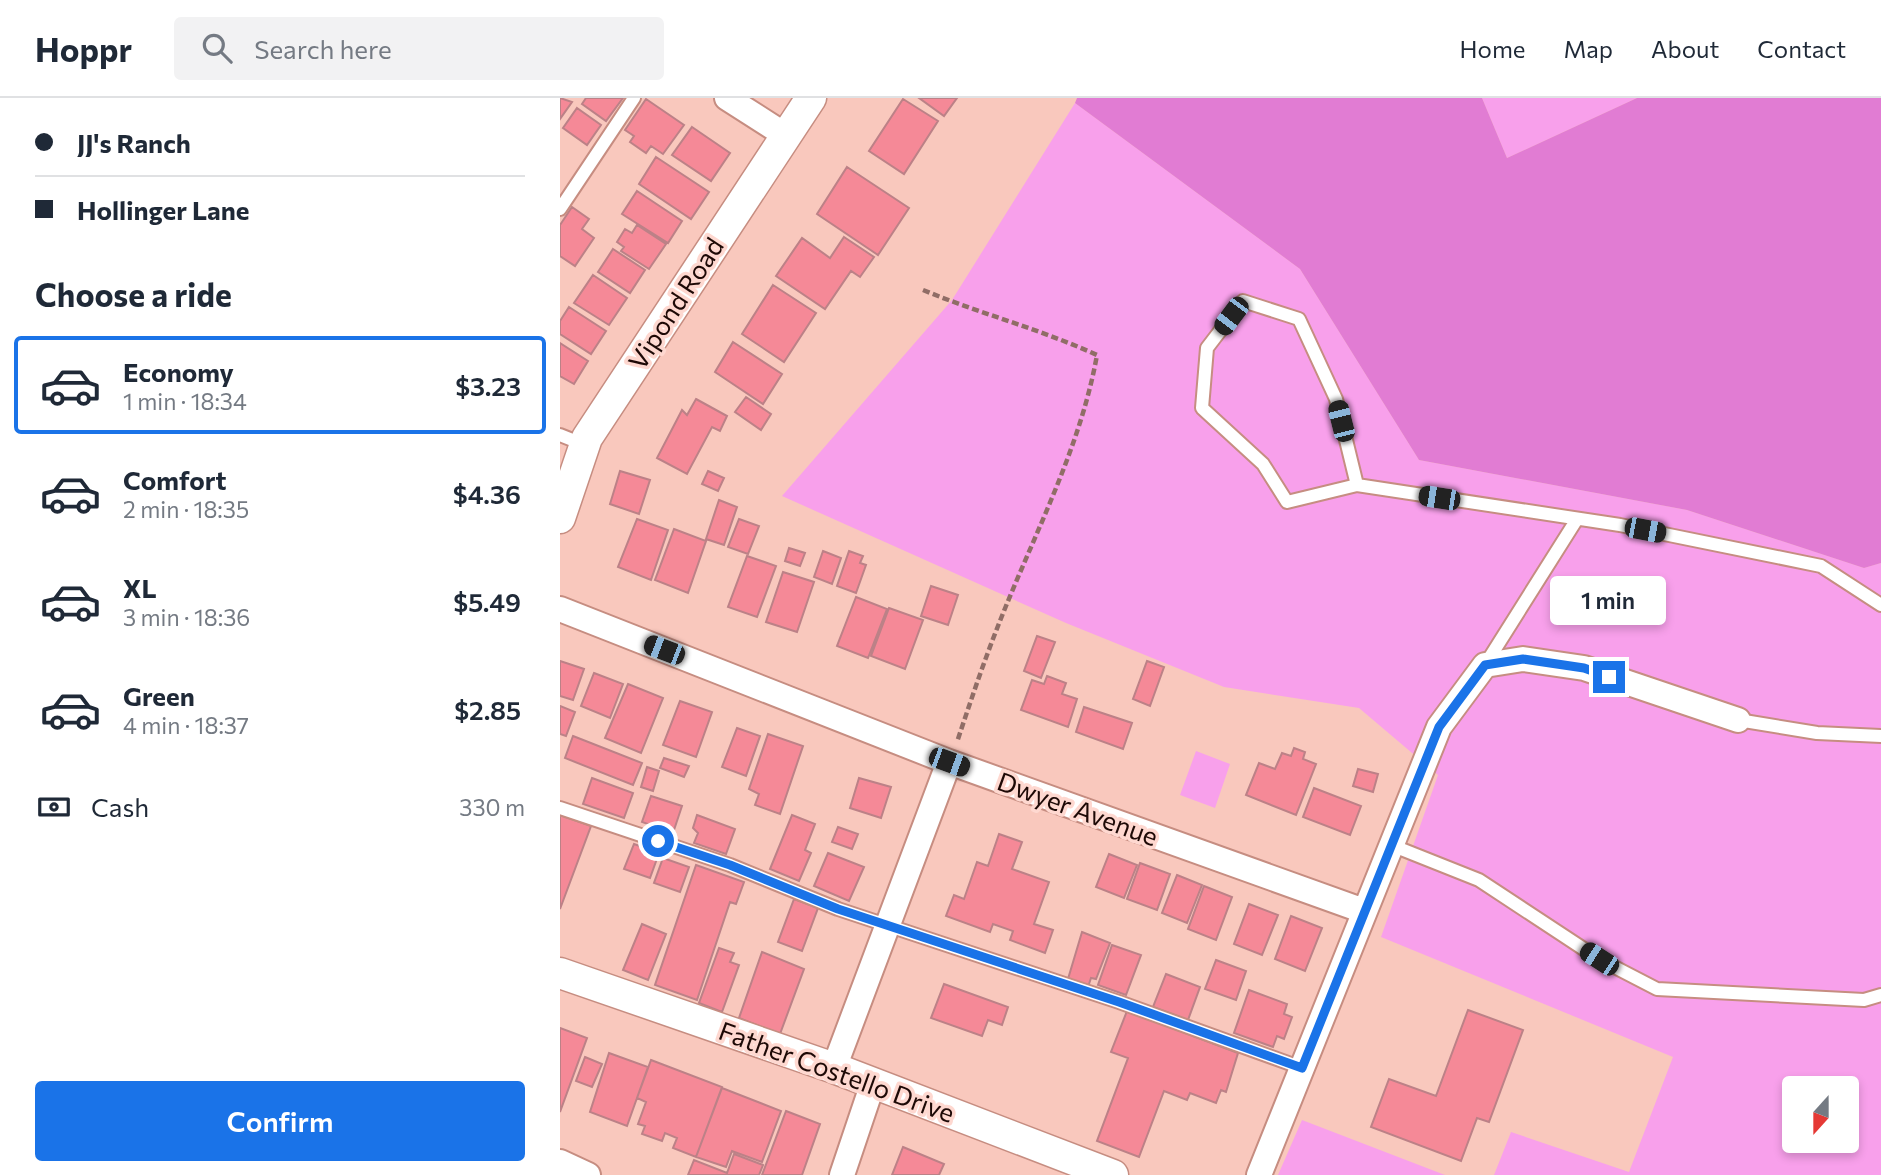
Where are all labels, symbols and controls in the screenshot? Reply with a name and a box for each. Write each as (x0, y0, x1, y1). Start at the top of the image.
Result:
search box (174, 17, 664, 80)
text: Hoppr (35, 28, 132, 69)
icon: search (198, 29, 236, 67)
text: Search here (254, 33, 392, 64)
text: Home (1460, 34, 1526, 63)
text: Map (1564, 34, 1613, 63)
text: About (1651, 34, 1719, 63)
text: Contact (1757, 34, 1846, 63)
text: JJ's Ranch (77, 127, 191, 158)
text: Hollinger Lane (77, 194, 249, 225)
street label: Vipond Road (621, 231, 729, 375)
text: Choose a ride (35, 274, 232, 314)
car (1210, 293, 1253, 339)
icon: car (39, 354, 102, 417)
text: Economy (123, 356, 234, 387)
text: $3.23 (455, 370, 521, 401)
text: 1 min · 18:34 (123, 387, 247, 415)
car (1326, 398, 1357, 444)
icon: car (39, 462, 102, 525)
text: Comfort (123, 464, 226, 495)
text: $4.36 (453, 478, 521, 509)
car (1417, 484, 1462, 512)
text: 2 min · 18:35 (123, 495, 249, 523)
car (1623, 516, 1668, 544)
icon: car (39, 570, 102, 633)
text: XL (123, 572, 157, 603)
callout: 1 min (1551, 575, 1667, 624)
text: $5.49 (453, 586, 521, 617)
text: 1 min (1581, 586, 1635, 614)
text: 3 min · 18:36 (123, 603, 250, 631)
car (641, 633, 688, 667)
route end (1593, 661, 1625, 693)
icon: car (39, 678, 102, 741)
text: Green (123, 680, 195, 711)
text: $2.85 (454, 694, 521, 725)
text: 4 min · 18:37 (123, 711, 249, 739)
car (926, 745, 973, 779)
street label: Dwyer Avenue (993, 765, 1163, 851)
icon: cash (35, 788, 73, 826)
text: Cash (91, 791, 149, 822)
text: 330 m (459, 793, 525, 821)
route start (642, 825, 674, 857)
car (1576, 939, 1623, 979)
street label: Father Costello Drive (715, 1014, 959, 1128)
north arrow (1782, 1076, 1858, 1153)
map controls (1782, 1076, 1859, 1153)
button: Confirm (35, 1081, 525, 1161)

